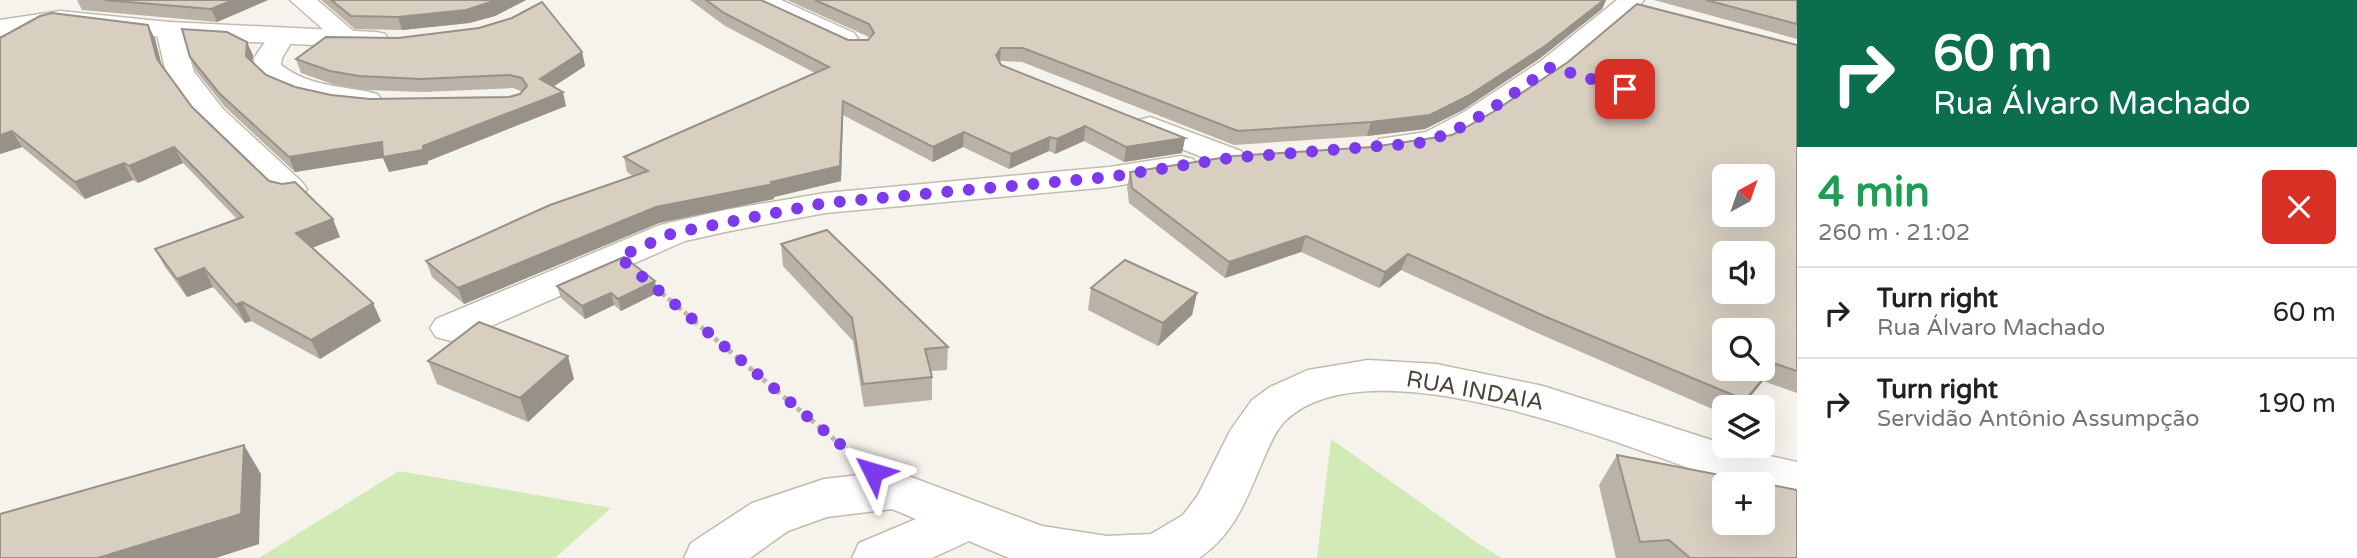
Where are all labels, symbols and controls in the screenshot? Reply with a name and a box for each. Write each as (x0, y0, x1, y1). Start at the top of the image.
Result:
text: 60 m (1933, 25, 2052, 84)
icon: right (1818, 28, 1909, 119)
pin (1595, 59, 1655, 119)
icon: arrive (1606, 70, 1644, 108)
text: Rua Álvaro Machado (1933, 85, 2251, 123)
north arrow (1712, 164, 1774, 228)
map controls (1712, 164, 1775, 535)
text: 4 min (1818, 167, 1930, 218)
button: close (2262, 170, 2336, 244)
text: 260 m · 21:02 (1818, 219, 1970, 247)
button: sound (1712, 241, 1775, 304)
text: Turn right (1877, 283, 1998, 314)
icon: right (1818, 294, 1856, 332)
text: 60 m (2273, 297, 2336, 328)
text: Rua Álvaro Machado (1877, 314, 2105, 342)
button: search (1712, 318, 1775, 381)
street label: RUA INDAIA (1404, 365, 1546, 417)
text: Turn right (1877, 374, 1998, 405)
icon: right (1818, 385, 1856, 423)
text: 190 m (2256, 388, 2336, 419)
button: layers (1712, 395, 1775, 458)
text: Servidão Antônio Assumpção (1877, 405, 2199, 433)
position arrow (836, 435, 910, 509)
button: + (1712, 472, 1775, 535)

